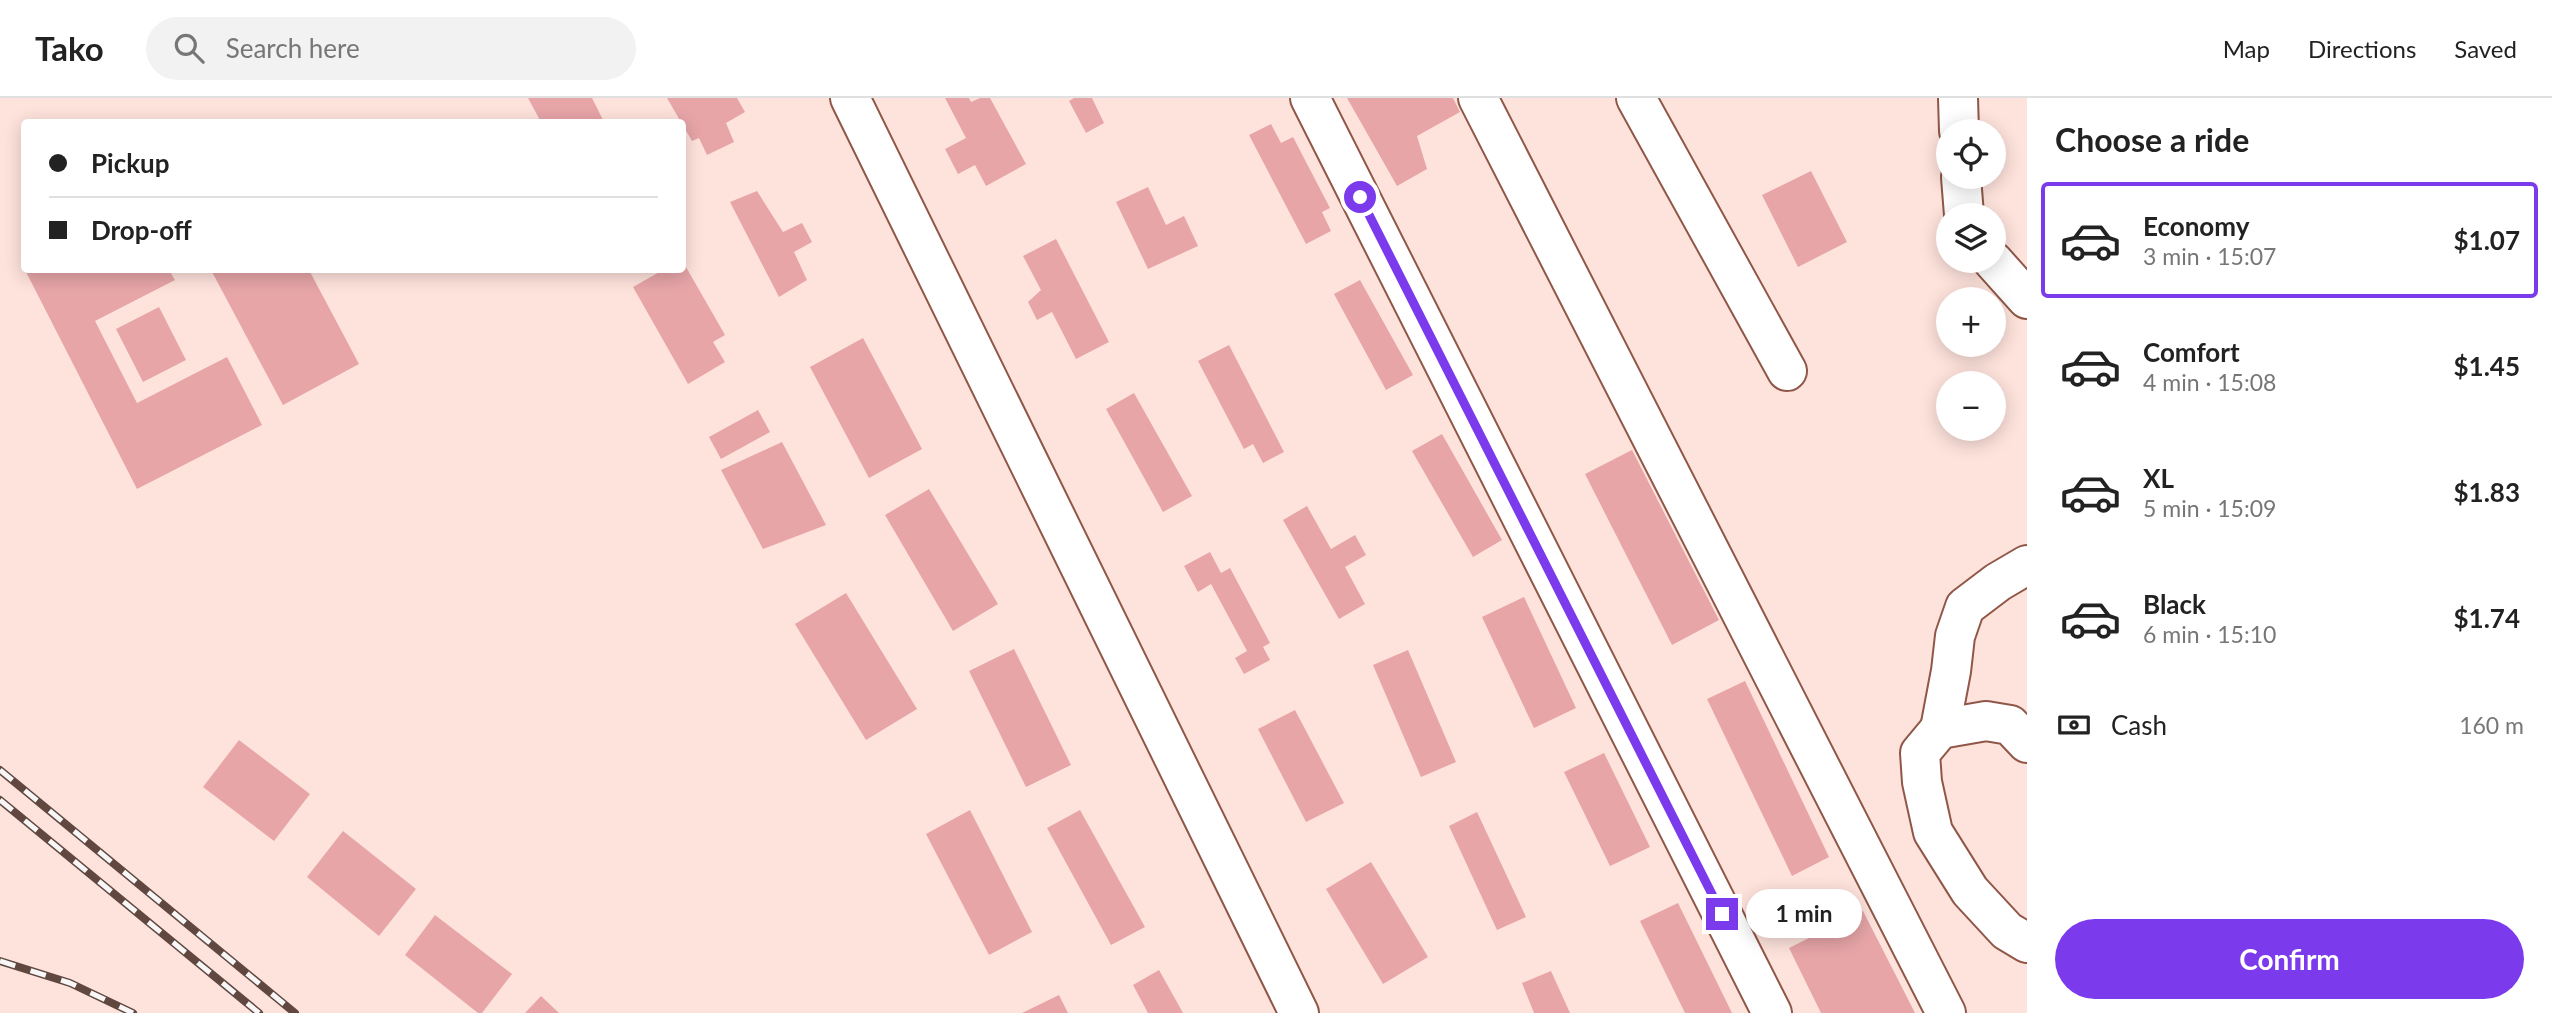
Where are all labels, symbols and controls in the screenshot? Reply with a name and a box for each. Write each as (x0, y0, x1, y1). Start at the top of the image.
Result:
search box (146, 17, 636, 80)
text: Tako (35, 28, 104, 68)
icon: search (170, 29, 208, 67)
text: Search here (226, 32, 360, 64)
text: Map (2223, 34, 2270, 63)
text: Directions (2308, 34, 2416, 63)
text: Saved (2454, 34, 2517, 63)
map controls (1936, 119, 2006, 441)
button: locate (1936, 119, 2006, 189)
text: Choose a ride (2055, 120, 2249, 159)
text: Pickup (91, 147, 170, 179)
route start (1344, 181, 1376, 213)
button: layers (1936, 203, 2006, 273)
icon: car (2059, 209, 2122, 272)
text: Economy (2143, 210, 2249, 242)
text: Drop-off (91, 214, 192, 246)
text: $1.07 (2454, 224, 2520, 256)
text: 3 min · 15:07 (2143, 242, 2276, 270)
button: + (1936, 287, 2006, 357)
icon: car (2059, 335, 2122, 398)
text: Comfort (2143, 336, 2240, 368)
text: $1.45 (2454, 350, 2520, 382)
text: 4 min · 15:08 (2143, 368, 2276, 396)
button: − (1936, 371, 2006, 441)
icon: car (2059, 461, 2122, 524)
text: XL (2143, 462, 2174, 494)
text: $1.83 (2454, 476, 2520, 508)
text: 5 min · 15:09 (2143, 494, 2276, 522)
icon: car (2059, 587, 2122, 650)
text: Black (2143, 588, 2206, 620)
text: $1.74 (2454, 602, 2520, 634)
text: 6 min · 15:10 (2143, 620, 2276, 648)
icon: cash (2055, 706, 2093, 744)
text: Cash (2111, 709, 2167, 741)
text: 160 m (2459, 711, 2524, 739)
callout: 1 min (1746, 890, 1862, 938)
route end (1706, 898, 1738, 930)
text: 1 min (1775, 899, 1833, 927)
button: Confirm (2055, 919, 2524, 999)

